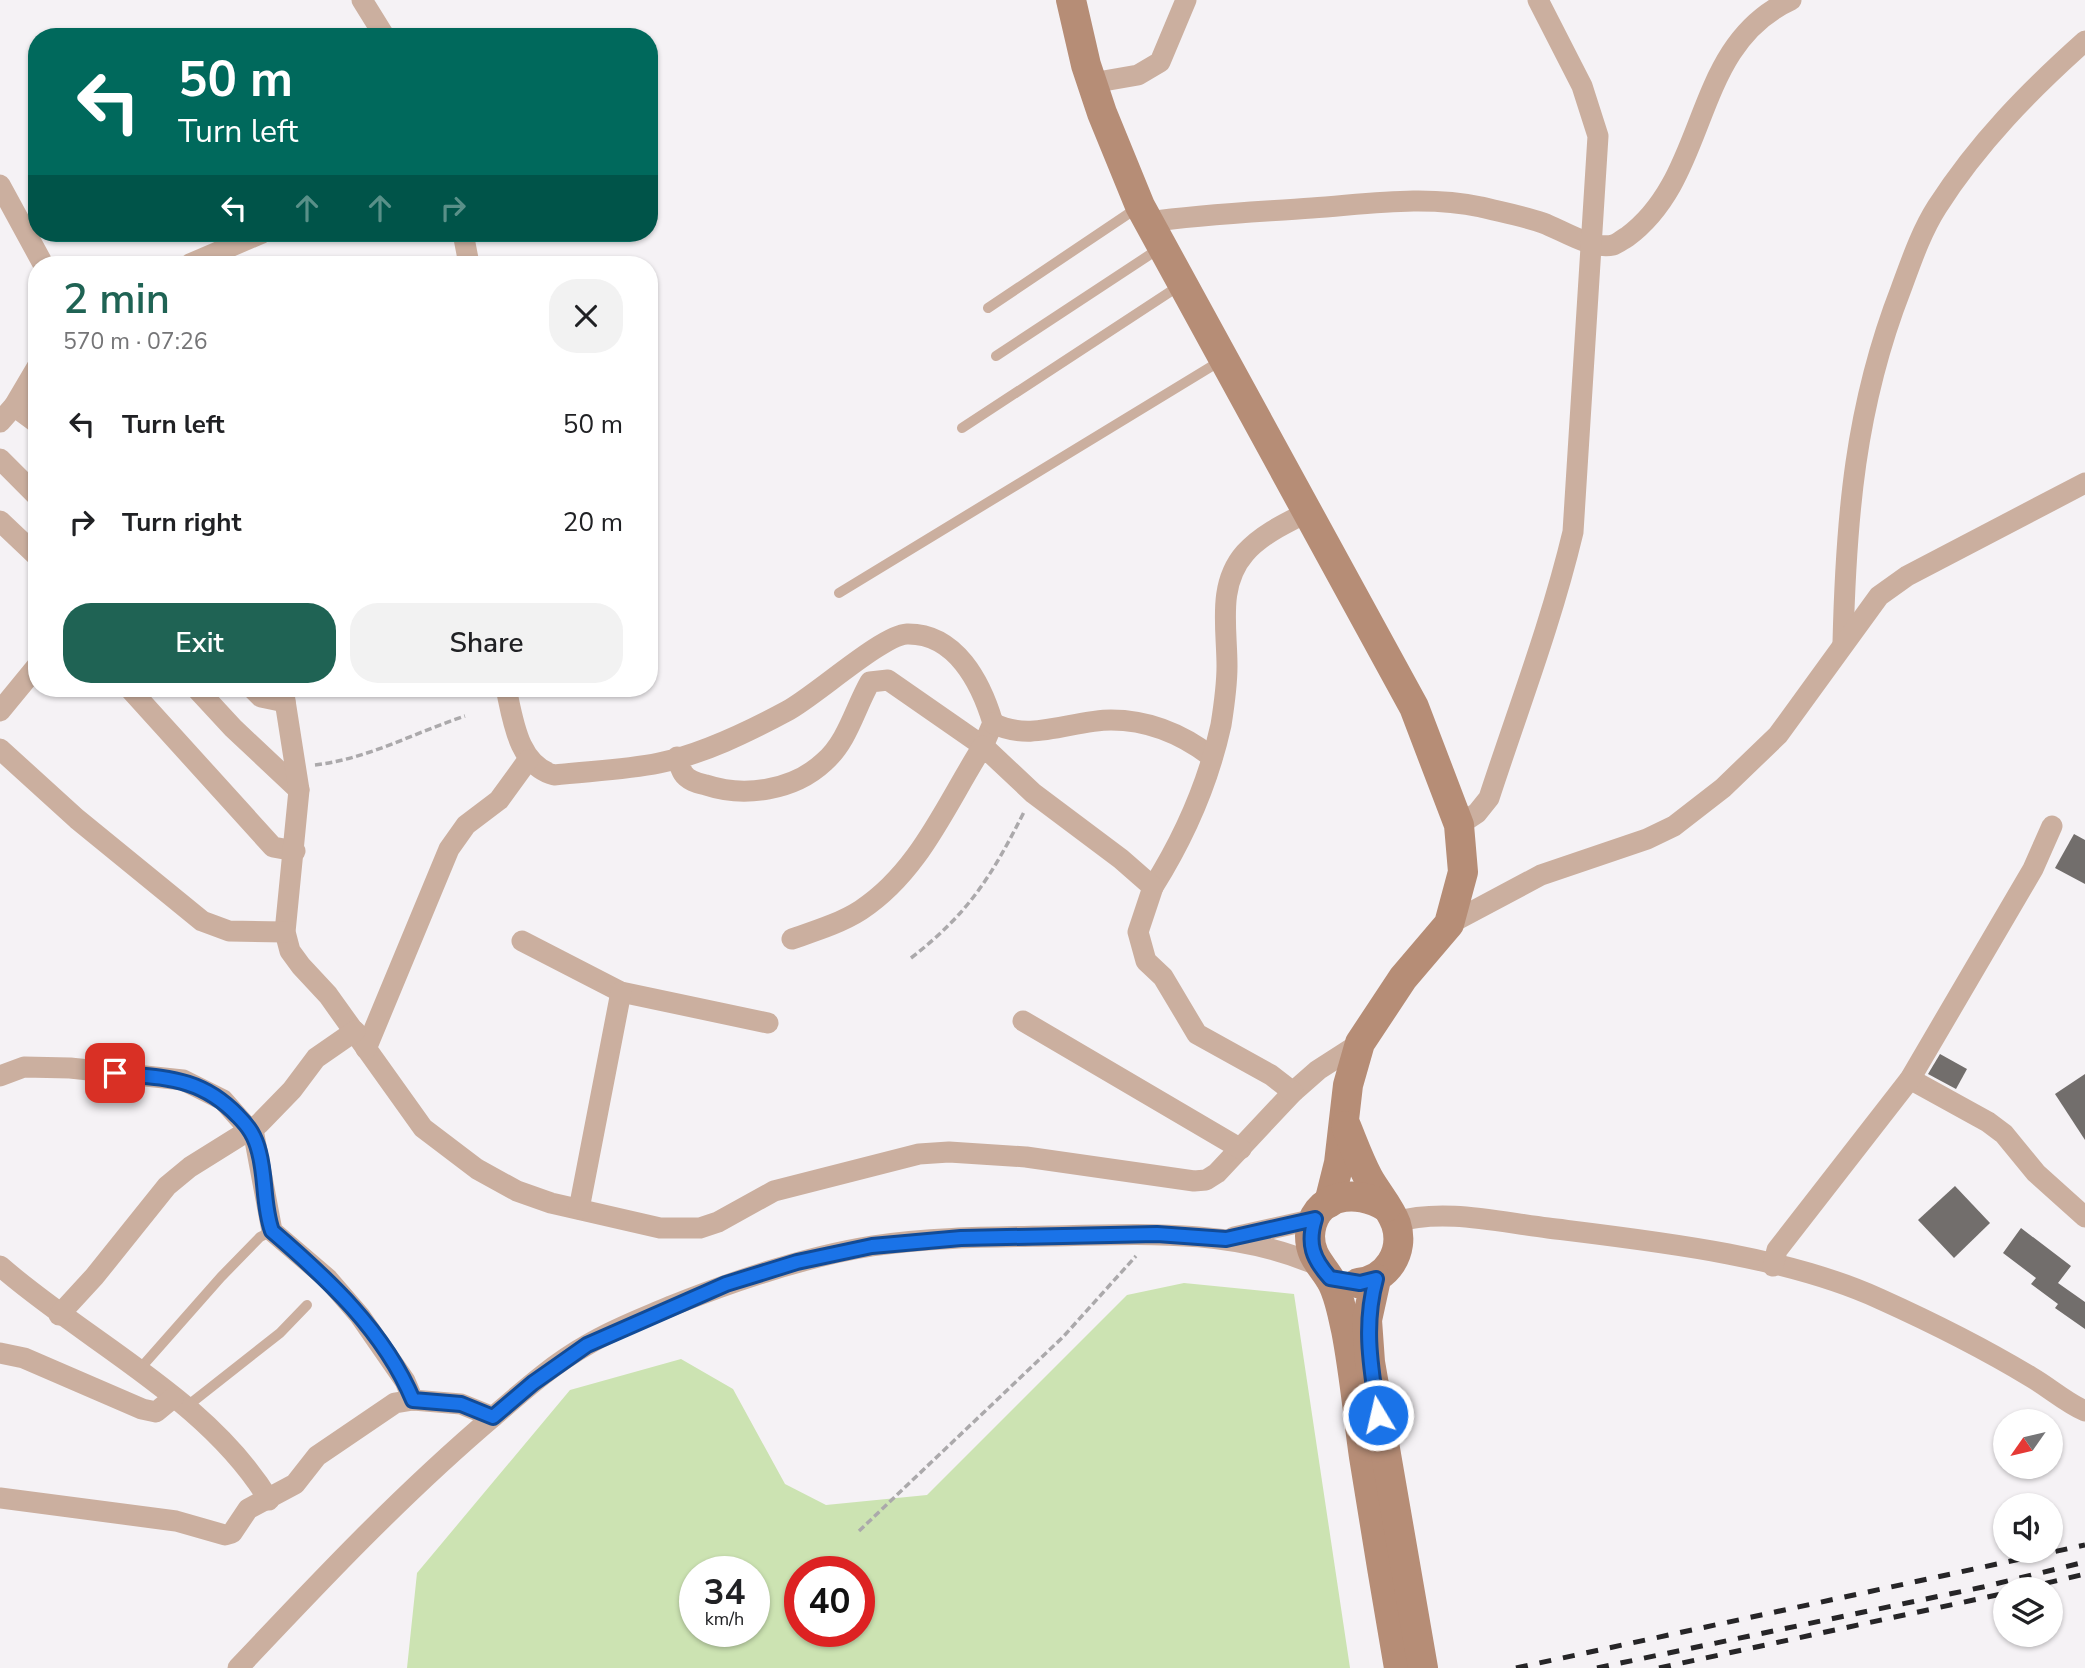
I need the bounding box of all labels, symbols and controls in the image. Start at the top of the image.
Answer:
text: 50 m [178,46,293,113]
icon: left [63,56,154,147]
text: Turn left [178,110,298,153]
icon: left [215,189,253,227]
icon: ahead [288,189,326,227]
icon: ahead [361,189,399,227]
icon: right [434,189,472,227]
text: 2 min [63,271,170,328]
button: close [549,279,623,353]
text: 570 m · 07:26 [63,326,208,357]
icon: left [63,405,101,443]
text: Turn left [122,407,225,442]
text: 50 m [563,407,623,442]
icon: right [63,503,101,541]
text: Turn right [122,505,241,540]
text: 20 m [563,505,623,540]
button: Exit [63,603,336,683]
button: Share [350,603,623,683]
pin [85,1043,145,1103]
icon: arrive [96,1054,134,1092]
position arrow [1341,1378,1415,1452]
north arrow [1993,1409,2063,1479]
map controls [1993,1409,2063,1647]
button: sound [1993,1493,2063,1563]
speed limit sign: 40 [784,1556,875,1647]
text: 34 [703,1569,746,1616]
button: layers [1993,1577,2063,1647]
text: km/h [705,1607,744,1631]

